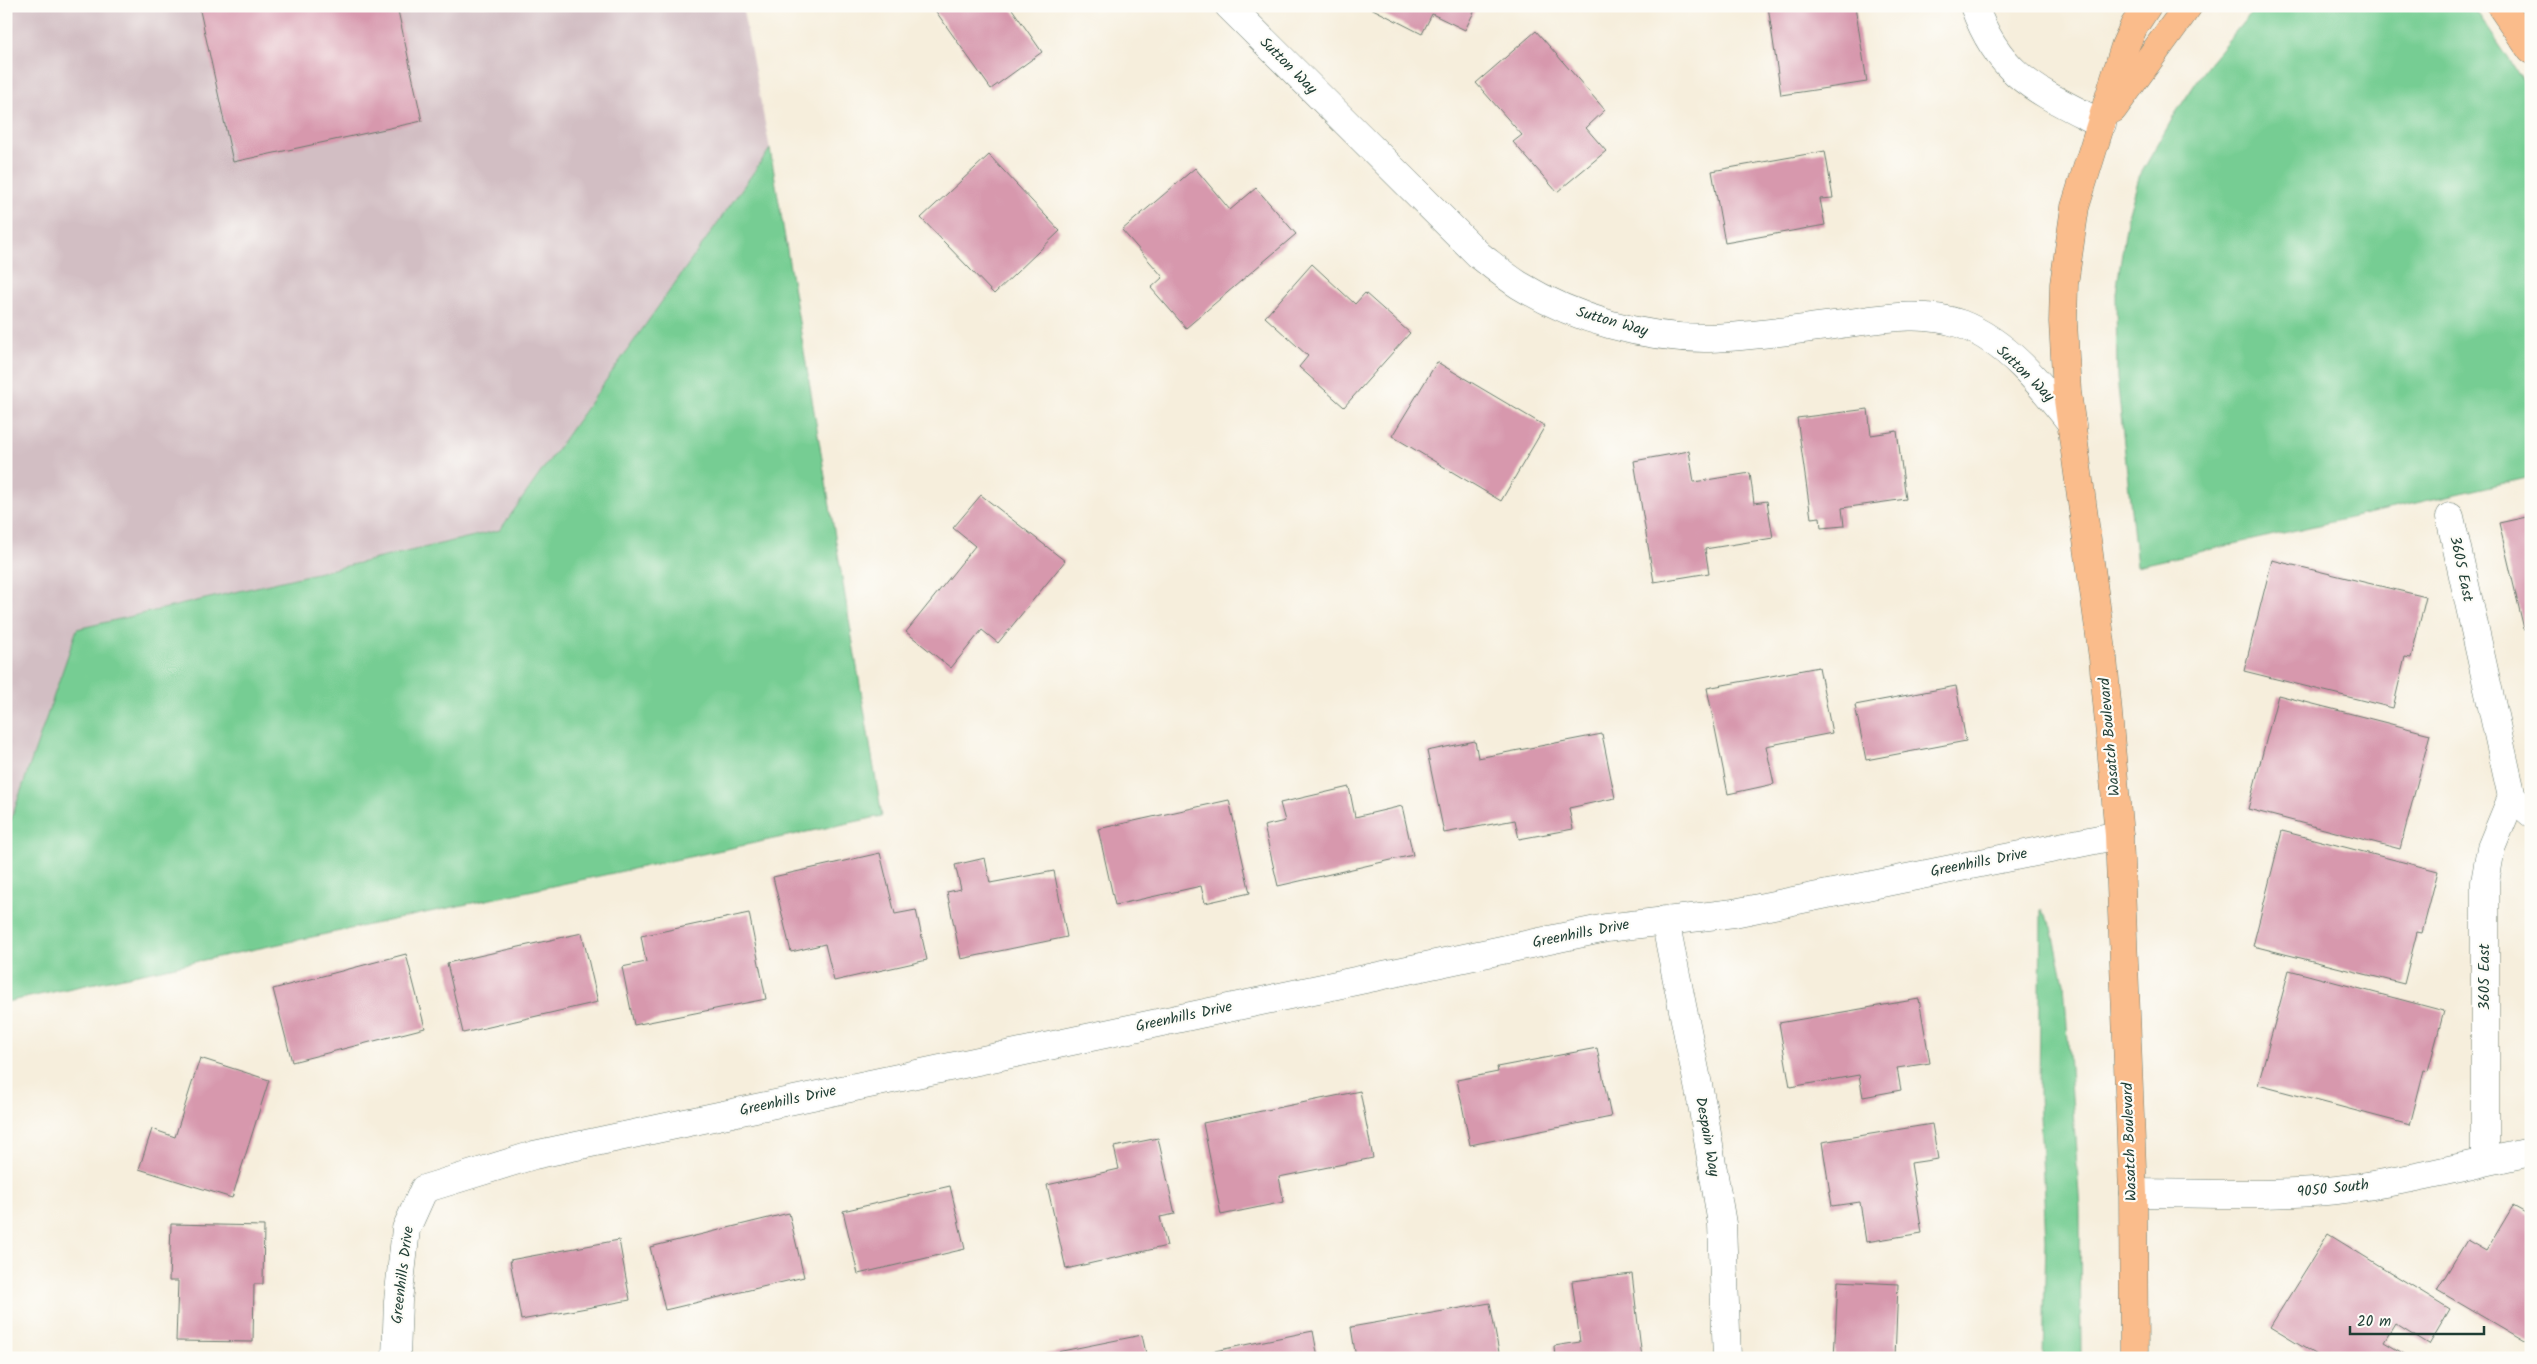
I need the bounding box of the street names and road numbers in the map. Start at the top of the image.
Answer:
street label: Sutton Way [1254,32,1323,101]
street label: Sutton Way [1573,300,1652,344]
street label: Sutton Way [1990,340,2060,409]
street label: 3605 East [2442,534,2480,604]
street label: Wasatch Boulevard [2093,676,2127,797]
street label: Greenhills Drive [1928,842,2030,884]
street label: Greenhills Drive [1530,913,1632,955]
street label: 3605 East [2473,944,2497,1010]
street label: Greenhills Drive [1133,995,1235,1039]
street label: Greenhills Drive [737,1079,839,1123]
street label: Wasatch Boulevard [2116,1082,2144,1202]
street label: Despain Way [1688,1095,1726,1180]
street label: 9050 South [2296,1173,2370,1205]
street label: Greenhills Drive [385,1225,421,1325]

